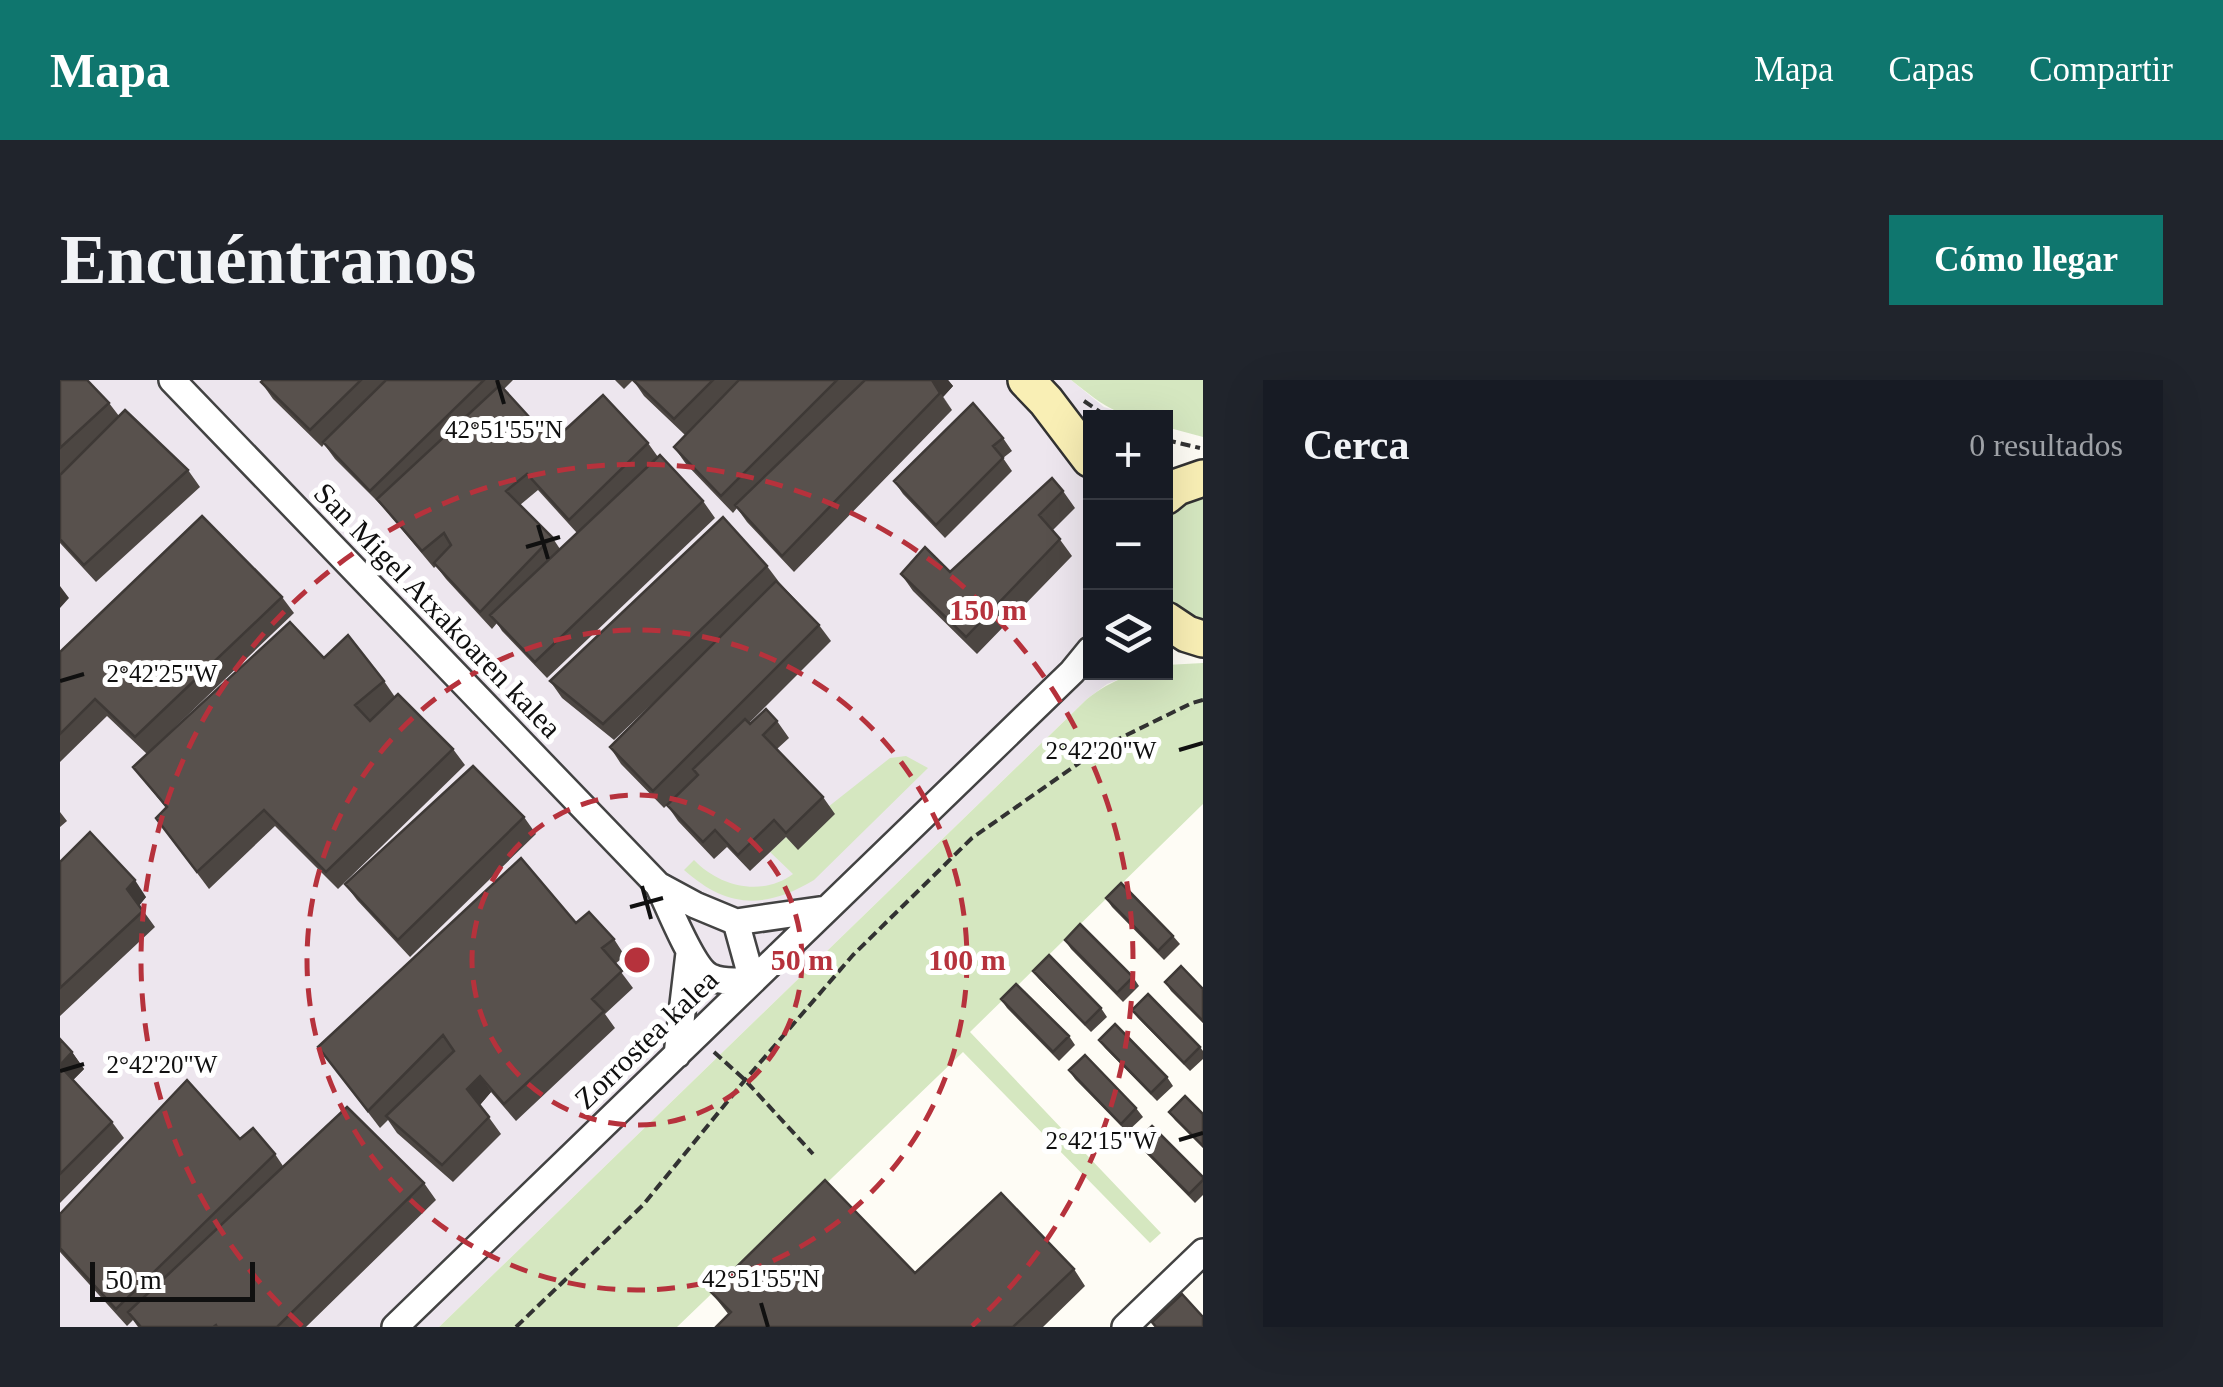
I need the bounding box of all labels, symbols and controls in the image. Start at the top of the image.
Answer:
text: Mapa [50,44,170,97]
text: Mapa [1754,50,1834,89]
text: Capas [1889,50,1974,89]
text: Compartir [2029,50,2173,89]
button: Cómo llegar [1889,215,2163,305]
text: Encuéntranos [60,221,476,298]
map controls [1083,410,1173,680]
button: + [1083,410,1173,500]
text: 42°51'55"N [445,416,563,443]
text: Cerca [1303,422,1410,468]
text: 0 resultados [1969,427,2123,463]
street label: San Migel Atxakoaren kalea [308,476,568,744]
button: − [1083,500,1173,590]
button: layers [1083,590,1173,680]
text: 150 m [949,593,1027,626]
text: 2°42'25"W [107,660,218,687]
text: 2°42'20"W [1046,737,1157,764]
centre of rings [619,942,655,978]
text: 50 m [771,943,833,976]
text: 100 m [928,943,1006,976]
street label: Zorrostea kalea [568,963,724,1115]
text: 2°42'20"W [107,1051,218,1078]
text: 2°42'15"W [1046,1127,1157,1154]
scale bar [90,1257,255,1301]
text: 50 m [105,1264,162,1295]
text: 42°51'55"N [702,1265,820,1292]

